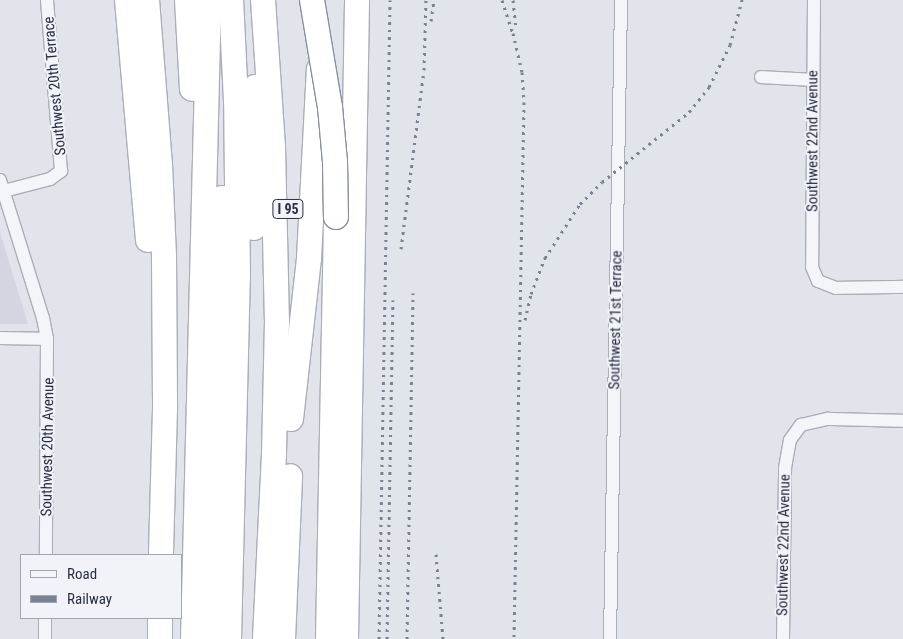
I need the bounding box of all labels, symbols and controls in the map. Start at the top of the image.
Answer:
street label: Southwest 20th Terrace [40,16,70,156]
street label: Southwest 22nd Avenue [804,70,822,212]
road number: I 95 [272,198,304,220]
street label: Southwest 21st Terrace [606,250,626,390]
street label: Southwest 20th Avenue [38,377,58,517]
street label: Southwest 22nd Avenue [774,474,794,616]
legend [20,554,182,619]
text: Road [67,565,97,583]
text: Railway [67,590,112,608]

